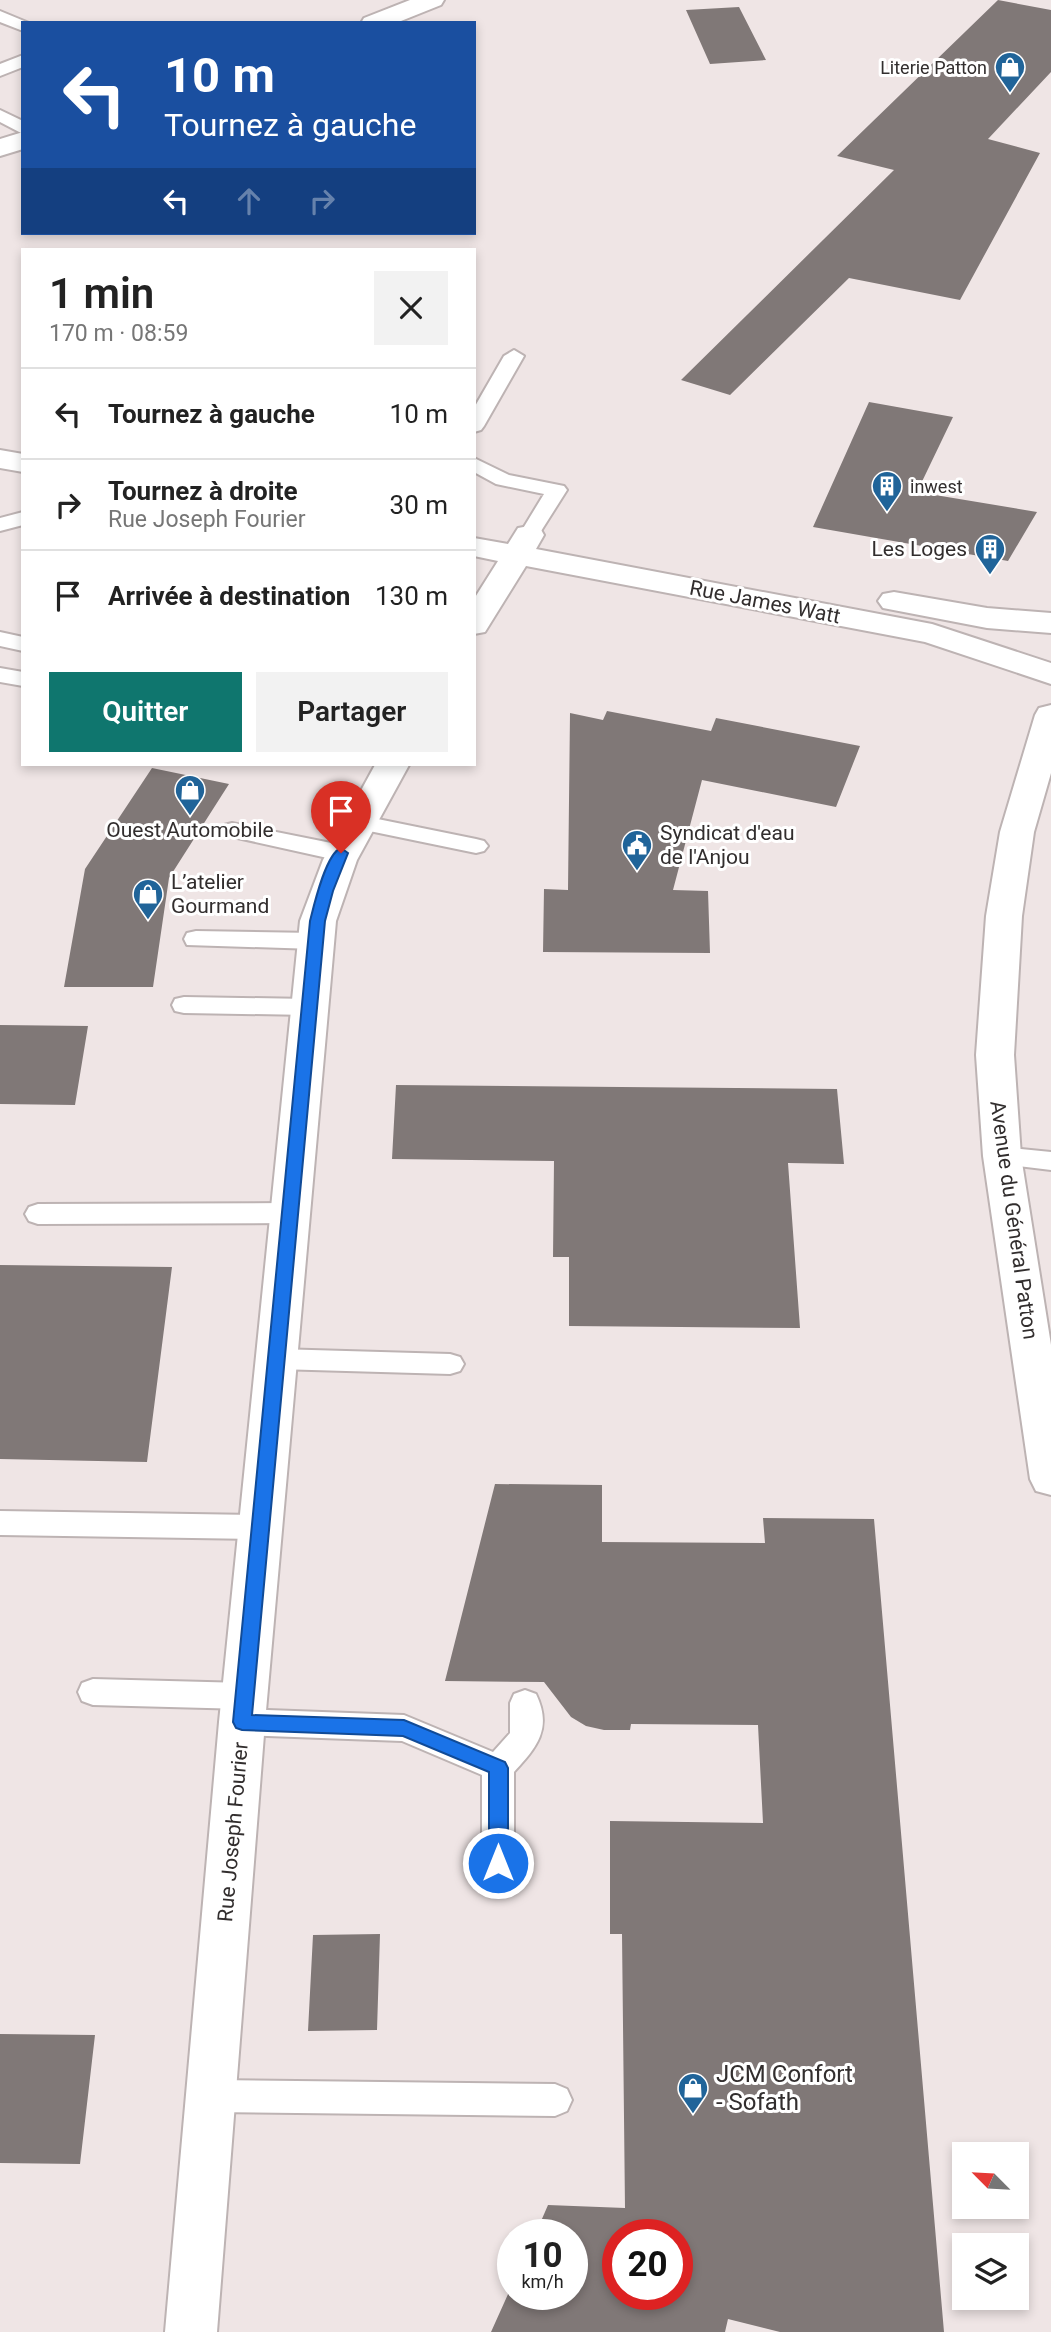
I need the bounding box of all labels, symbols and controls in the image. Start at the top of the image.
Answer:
text: 10 m [164,47,275,104]
icon: left [49,49,140,140]
shop icon: Literie Patton [993,50,1027,94]
place label: Literie Patton [880,57,987,78]
text: Tournez à gauche [164,106,416,144]
icon: left [157,182,195,220]
icon: ahead [230,182,268,220]
icon: right [303,182,341,220]
text: 1 min [49,269,154,318]
button: close [374,271,448,345]
text: 170 m · 08:59 [49,320,188,347]
icon: left [49,395,87,433]
text: Tournez à gauche [108,399,315,429]
text: 10 m [390,399,448,429]
building icon: inwest [870,469,904,513]
text: Tournez à droite [108,476,298,506]
place label: inwest [910,476,963,497]
icon: right [49,486,87,524]
text: 30 m [390,490,448,520]
text: Rue Joseph Fourier [108,506,306,533]
building icon: Les Loges [973,532,1007,576]
place label: Les Loges [871,537,967,561]
street label: Rue James Watt [688,576,842,628]
icon: arrive [49,577,87,615]
text: Arrivée à destination [108,581,350,611]
text: 130 m [375,581,448,611]
button: Quitter [49,672,242,752]
button: Partager [256,672,448,752]
shop icon: Ouest Automobile [173,773,207,817]
pin [311,781,371,853]
icon: arrive [322,792,360,830]
place label: Ouest Automobile [106,818,274,842]
place label: Syndicat d'eau de l'Anjou [660,821,795,869]
public building icon: Syndicat d'eau de l'Anjou [620,828,654,872]
place label: L’atelier Gourmand [171,870,269,918]
shop icon: L’atelier Gourmand [131,877,165,921]
street label: Avenue du Général Patton [985,1099,1043,1341]
street label: Rue Joseph Fourier [213,1741,253,1923]
position arrow [461,1826,535,1900]
place label: JCM Confort - Sofath [716,2060,853,2116]
shop icon: JCM Confort - Sofath [676,2071,710,2115]
north arrow [952,2142,1029,2219]
map controls [952,2142,1029,2310]
speed limit sign: 20 [602,2219,693,2310]
button: layers [952,2233,1029,2310]
text: 10 [522,2235,563,2276]
text: km/h [521,2271,564,2292]

